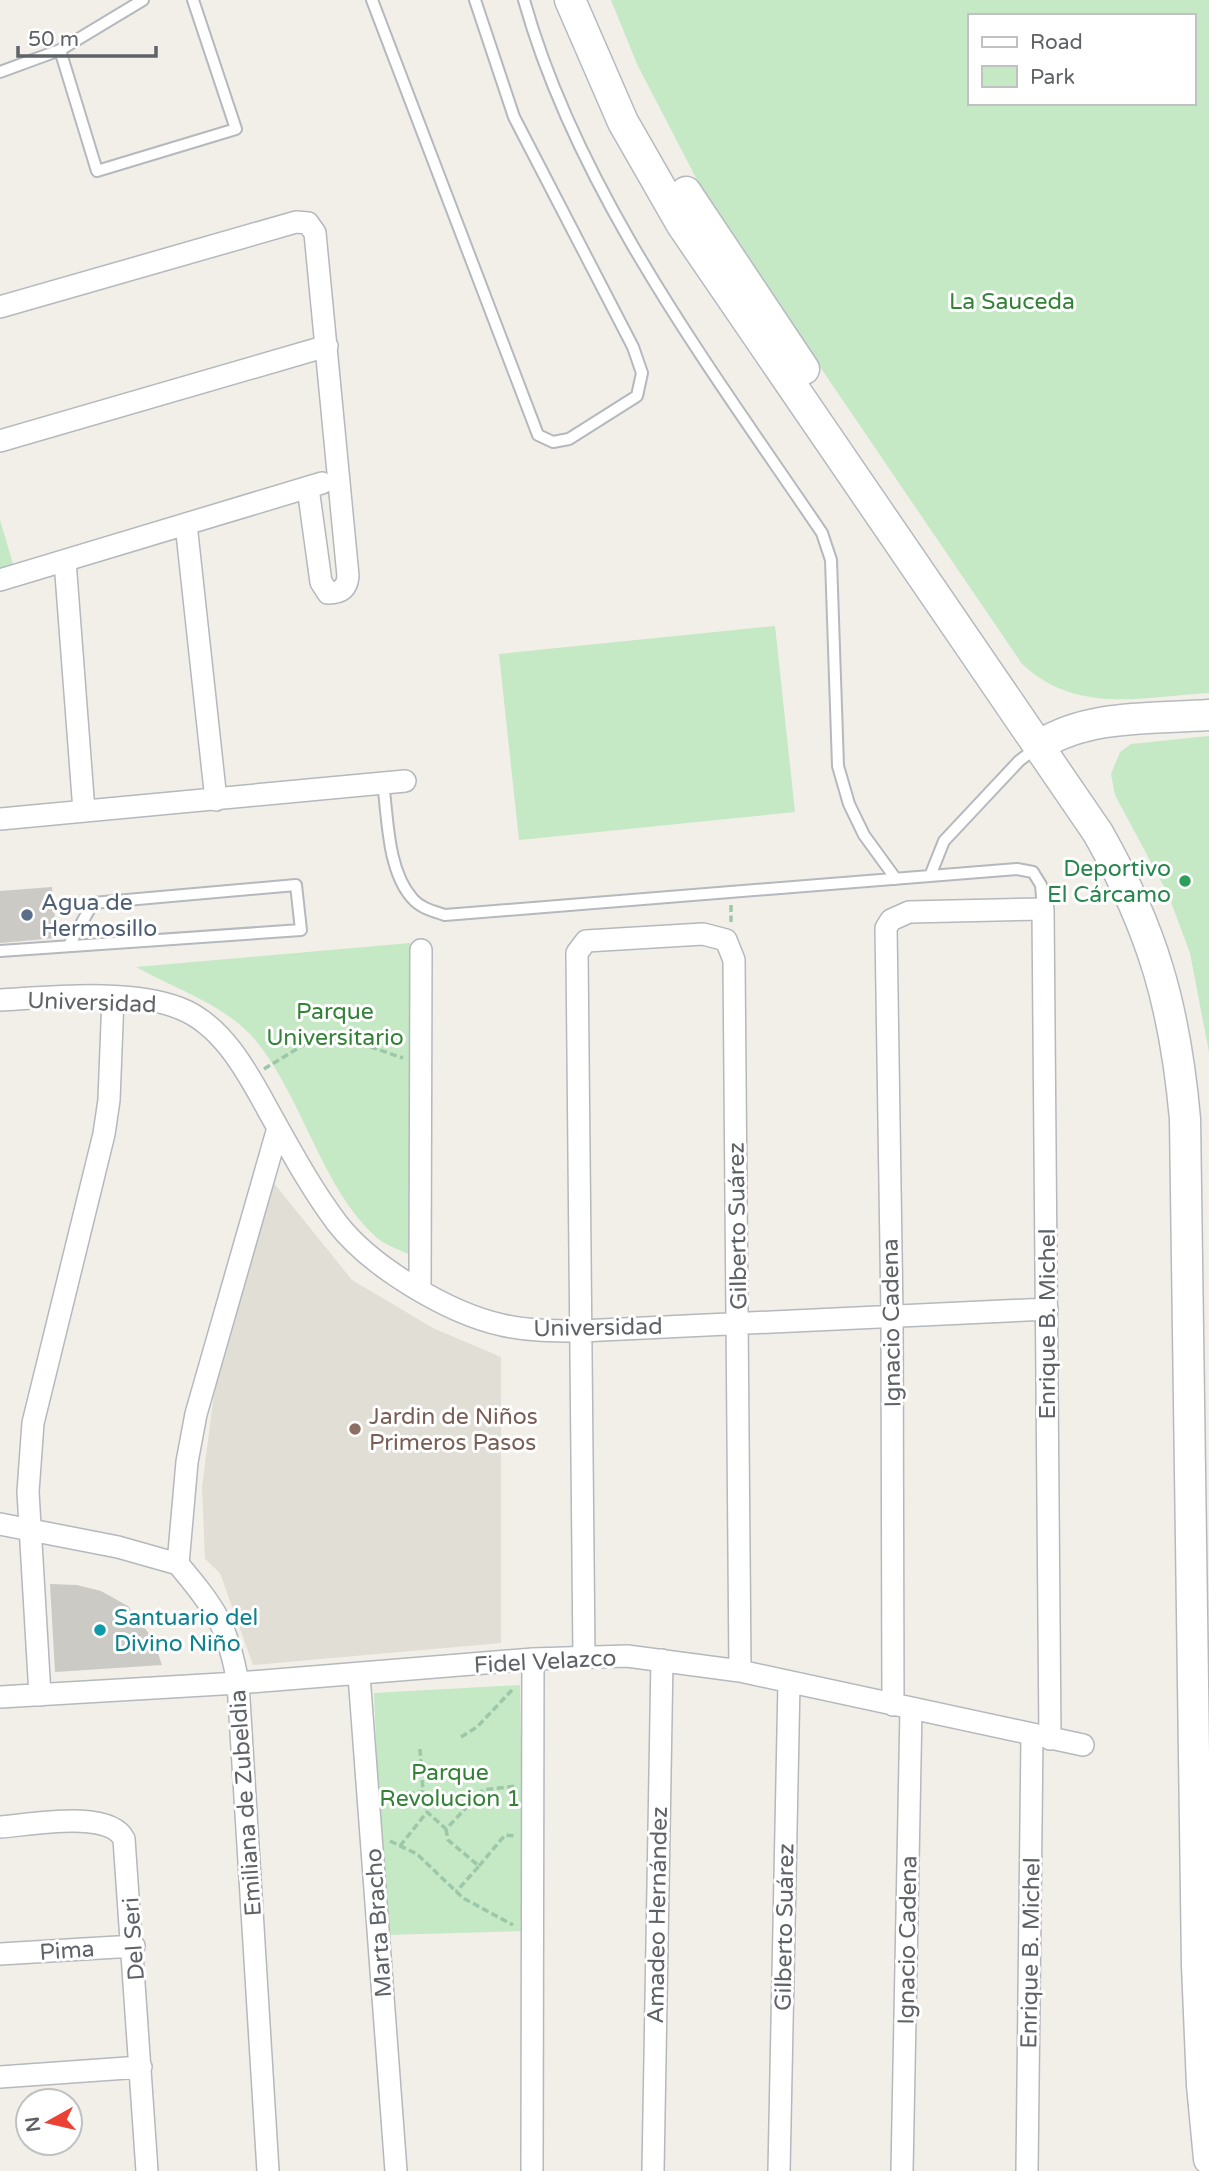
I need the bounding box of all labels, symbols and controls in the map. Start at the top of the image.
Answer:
scale bar [18,14,156,58]
legend [968,14,1195,105]
text: 50 m [28,27,79,52]
text: Road [1030,30,1083,55]
text: Park [1030,65,1075,90]
park label: La Sauceda [949,288,1075,316]
place label: Deportivo El Cárcamo [1047,855,1171,909]
marker: Deportivo El Cárcamo [1177,873,1193,889]
place label: Agua de Hermosillo [41,889,157,943]
marker: Agua de Hermosillo [19,907,35,923]
street label: Universidad [27,987,157,1019]
park label: Parque Universitario [266,998,404,1052]
street label: Gilberto Suárez [723,1142,753,1310]
street label: Enrique B. Michel [1034,1228,1062,1420]
street label: Ignacio Cadena [877,1238,907,1408]
street label: Universidad [533,1313,663,1343]
place label: Jardin de Niños Primeros Pasos [369,1403,538,1457]
marker: Jardin de Niños Primeros Pasos [347,1421,363,1437]
place label: Santuario del Divino Niño [114,1604,258,1658]
marker: Santuario del Divino Niño [92,1622,108,1638]
street label: Fidel Velazco [473,1644,617,1680]
street label: Emiliana de Zubeldia [224,1689,268,1917]
park label: Parque Revolucion 1 [379,1759,521,1813]
street label: Amadeo Hernández [642,1806,674,2024]
street label: Gilberto Suárez [770,1843,800,2011]
street label: Marta Bracho [360,1847,398,1998]
street label: Ignacio Cadena [893,1855,923,2025]
street label: Enrique B. Michel [1015,1857,1047,2049]
street label: Del Seri [117,1896,151,1981]
street label: Pima [39,1935,96,1967]
north arrow [14,2087,84,2157]
text: N [21,2115,45,2133]

